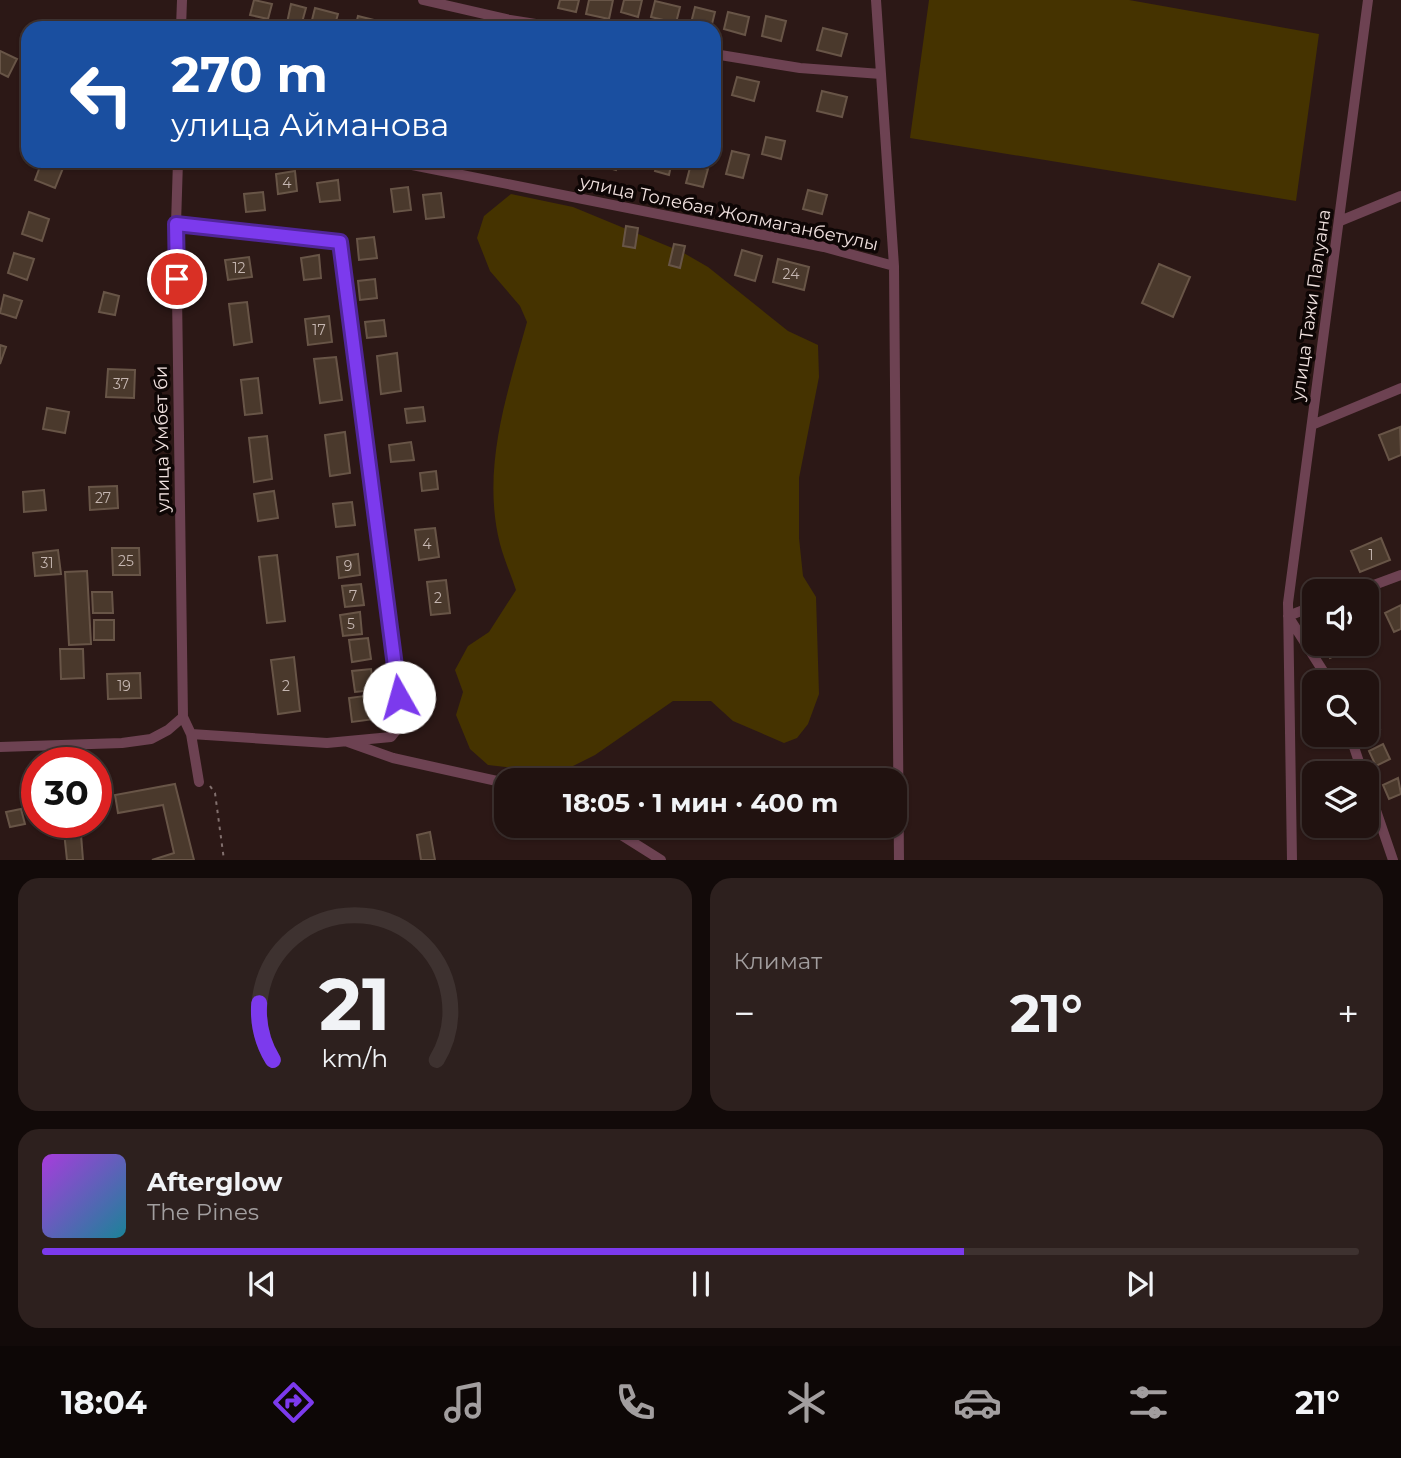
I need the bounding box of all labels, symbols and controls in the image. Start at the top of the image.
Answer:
text: 270 m [171,45,328,104]
icon: left [56,49,147,140]
text: улица Айманова [171,105,449,144]
street label: улица Толебая Жолмаганбетулы [577,170,880,255]
house number: 4 [282,174,292,192]
street label: улица Тажи Палуана [1287,208,1335,403]
pin [147,249,207,309]
house number: 12 [232,259,246,277]
icon: arrive [158,260,196,298]
house number: 24 [783,265,800,283]
house number: 17 [312,321,326,339]
street label: улица Умбет би [150,365,174,514]
house number: 37 [113,375,129,393]
house number: 27 [95,489,111,507]
house number: 4 [422,535,432,553]
house number: 1 [1368,546,1374,564]
house number: 25 [118,552,134,570]
house number: 31 [41,554,53,572]
house number: 9 [344,557,352,575]
map controls [1302,579,1379,838]
button: sound [1302,579,1379,656]
house number: 7 [349,587,357,605]
house number: 2 [434,589,442,607]
house number: 5 [347,615,355,633]
position arrow [362,660,436,734]
button: search [1302,670,1379,747]
house number: 19 [117,677,131,695]
house number: 2 [282,677,290,695]
speed limit sign: 30 [21,747,112,838]
button: layers [1302,761,1379,838]
text: 18:05 · 1 мин · 400 m [563,787,838,819]
text: Климат [734,947,822,975]
text: 21 [319,961,391,1049]
text: 21° [1010,982,1083,1045]
text: − [734,990,755,1037]
text: + [1337,990,1359,1037]
text: km/h [321,1043,388,1073]
text: Afterglow [147,1166,282,1198]
text: The Pines [147,1198,259,1226]
icon: previous [243,1265,281,1303]
icon: pause [682,1265,720,1303]
icon: next [1121,1265,1159,1303]
icon: directions [269,1378,318,1427]
icon: music [440,1378,489,1427]
icon: phone [611,1378,660,1427]
icon: climate [782,1378,831,1427]
icon: car [953,1378,1002,1427]
icon: filters [1124,1378,1173,1427]
text: 18:04 [61,1383,147,1422]
text: 21° [1295,1383,1340,1422]

